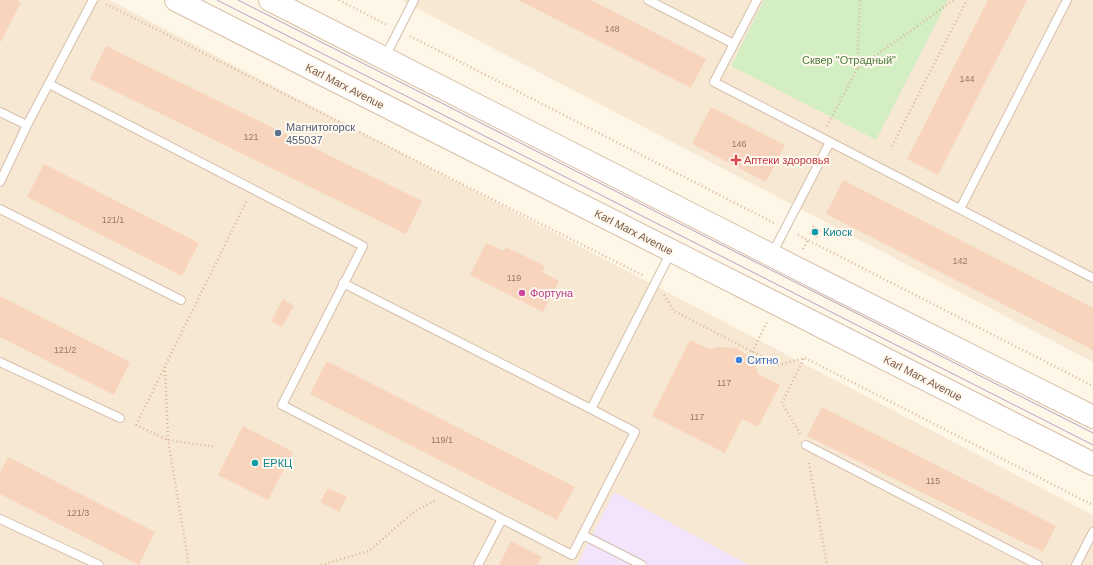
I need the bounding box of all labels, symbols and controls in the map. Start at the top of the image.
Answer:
house number: 148 [604,24,620,34]
park label: Сквер "Отрадный" [802,54,896,66]
street label: Karl Marx Avenue [304,61,386,111]
house number: 144 [959,74,975,84]
place label: Магнитогорск 455037 [286,121,355,146]
marker: Магнитогорск 455037 [273,128,283,138]
house number: 121 [243,132,259,142]
house number: 146 [731,139,747,149]
place label: Аптеки здоровья [744,154,829,166]
marker: Аптеки здоровья [731,155,741,165]
street label: Karl Marx Avenue [593,207,675,257]
house number: 121/1 [102,215,124,225]
place label: Киоск [823,226,852,238]
marker: Киоск [810,227,820,237]
house number: 142 [952,256,968,266]
house number: 119 [507,273,521,283]
place label: Фортуна [530,287,574,299]
marker: Фортуна [517,288,527,298]
house number: 121/2 [54,345,76,355]
street label: Karl Marx Avenue [882,353,964,403]
place label: Ситно [747,354,778,366]
marker: Ситно [734,355,744,365]
house number: 117 [717,378,731,388]
house number: 117 [690,412,704,422]
house number: 119/1 [431,435,453,445]
place label: ЕРКЦ [263,457,292,469]
marker: ЕРКЦ [250,458,260,468]
house number: 115 [926,476,940,486]
house number: 121/3 [67,508,89,518]

